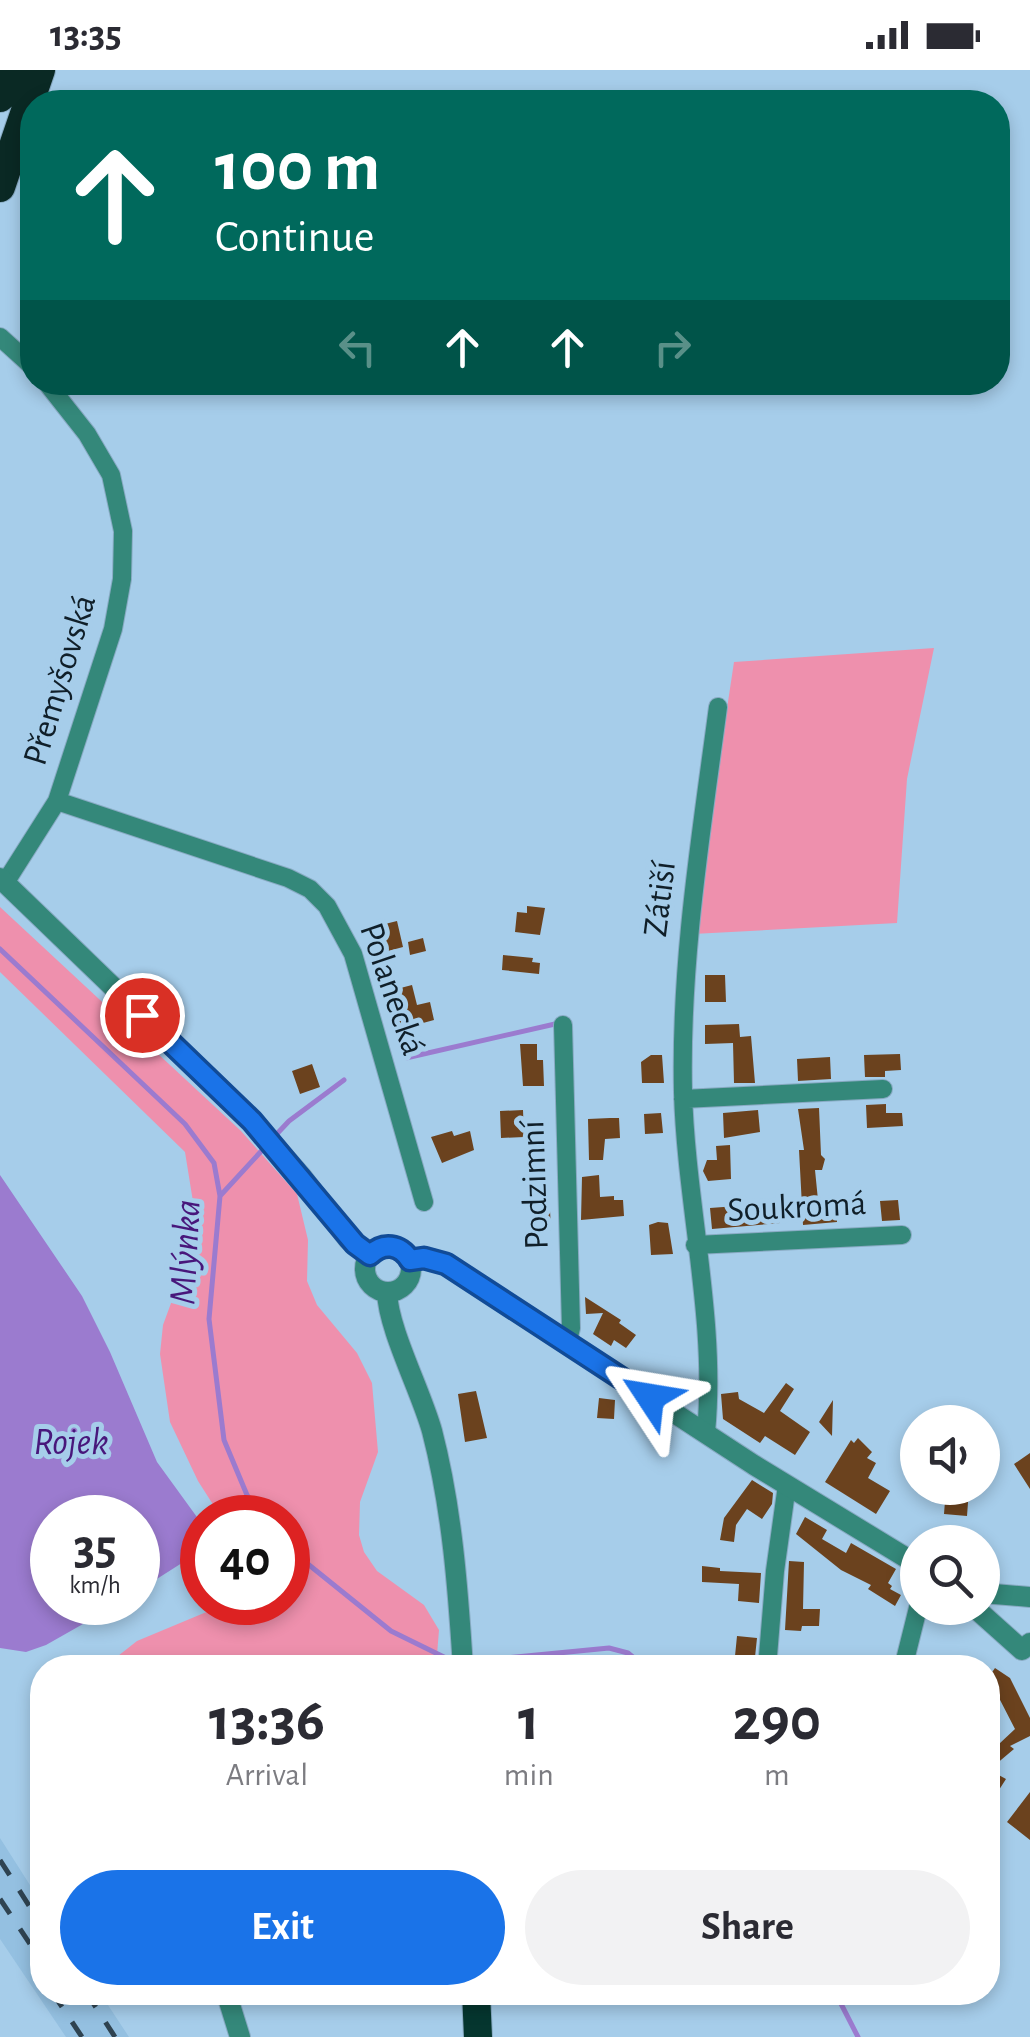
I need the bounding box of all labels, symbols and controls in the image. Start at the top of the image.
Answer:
text: 13:35 [50,16,122,54]
icon: ahead [50,130,180,260]
text: 100 m [215,133,380,203]
text: Continue [215,215,374,260]
icon: left [330,320,385,375]
icon: ahead [435,320,490,375]
icon: ahead [540,320,595,375]
icon: right [645,320,700,375]
street label: Přemyšovská [18,591,102,769]
street label: Zátiší [638,859,682,939]
street label: Polanecká [353,918,431,1060]
pin [100,973,185,1058]
icon: arrive [115,988,170,1043]
street label: Podzimní [515,1119,555,1250]
street label: Soukromá [727,1186,867,1228]
water label: Mlýnka [164,1198,208,1306]
position arrow [598,1345,702,1449]
map controls [900,1405,1000,1625]
button: sound [900,1405,1000,1505]
water label: Rojek [33,1424,109,1462]
speed limit sign: 40 [180,1495,310,1625]
text: 35 [73,1523,117,1573]
button: search [900,1525,1000,1625]
text: km/h [69,1573,121,1598]
text: 13:36 [209,1691,325,1751]
text: 1 [518,1691,540,1751]
text: 290 [733,1691,821,1751]
text: Arrival [226,1759,308,1791]
text: min [504,1759,554,1791]
text: m [764,1759,790,1791]
button: Exit [60,1870,505,1985]
button: Share [525,1870,970,1985]

